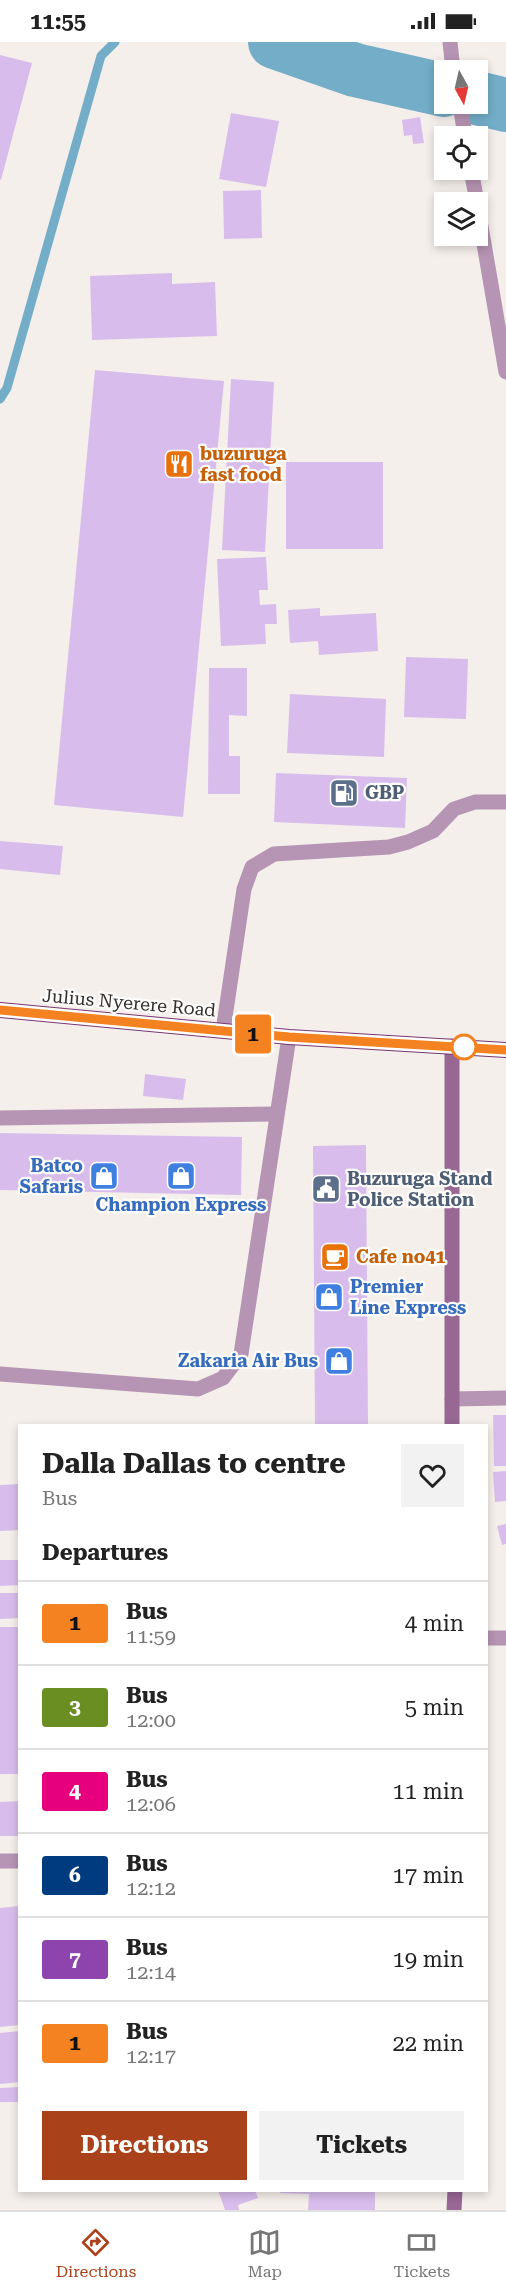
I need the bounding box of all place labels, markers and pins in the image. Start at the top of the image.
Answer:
place label: buzuruga fast food [200,443,287,485]
restaurant icon: buzuruga fast food [163,448,195,480]
fuel station icon: GBP [328,777,360,809]
place label: GBP [365,782,405,803]
unlabelled marker [451,1034,477,1060]
place label: Batco Safaris [20,1155,83,1197]
shop icon: Batco Safaris [88,1160,120,1192]
shop icon: Champion Express [165,1160,197,1192]
place label: Buzuruga Stand Police Station [347,1168,492,1210]
public building icon: Buzuruga Stand Police Station [310,1173,342,1205]
place label: Champion Express [96,1194,266,1215]
cafe icon: Cafe no41 [319,1241,351,1273]
place label: Cafe no41 [356,1246,446,1267]
place label: Premier Line Express [350,1276,466,1318]
shop icon: Premier Line Express [313,1281,345,1313]
shop icon: Zakaria Air Bus [323,1345,355,1377]
place label: Zakaria Air Bus [178,1350,318,1371]

